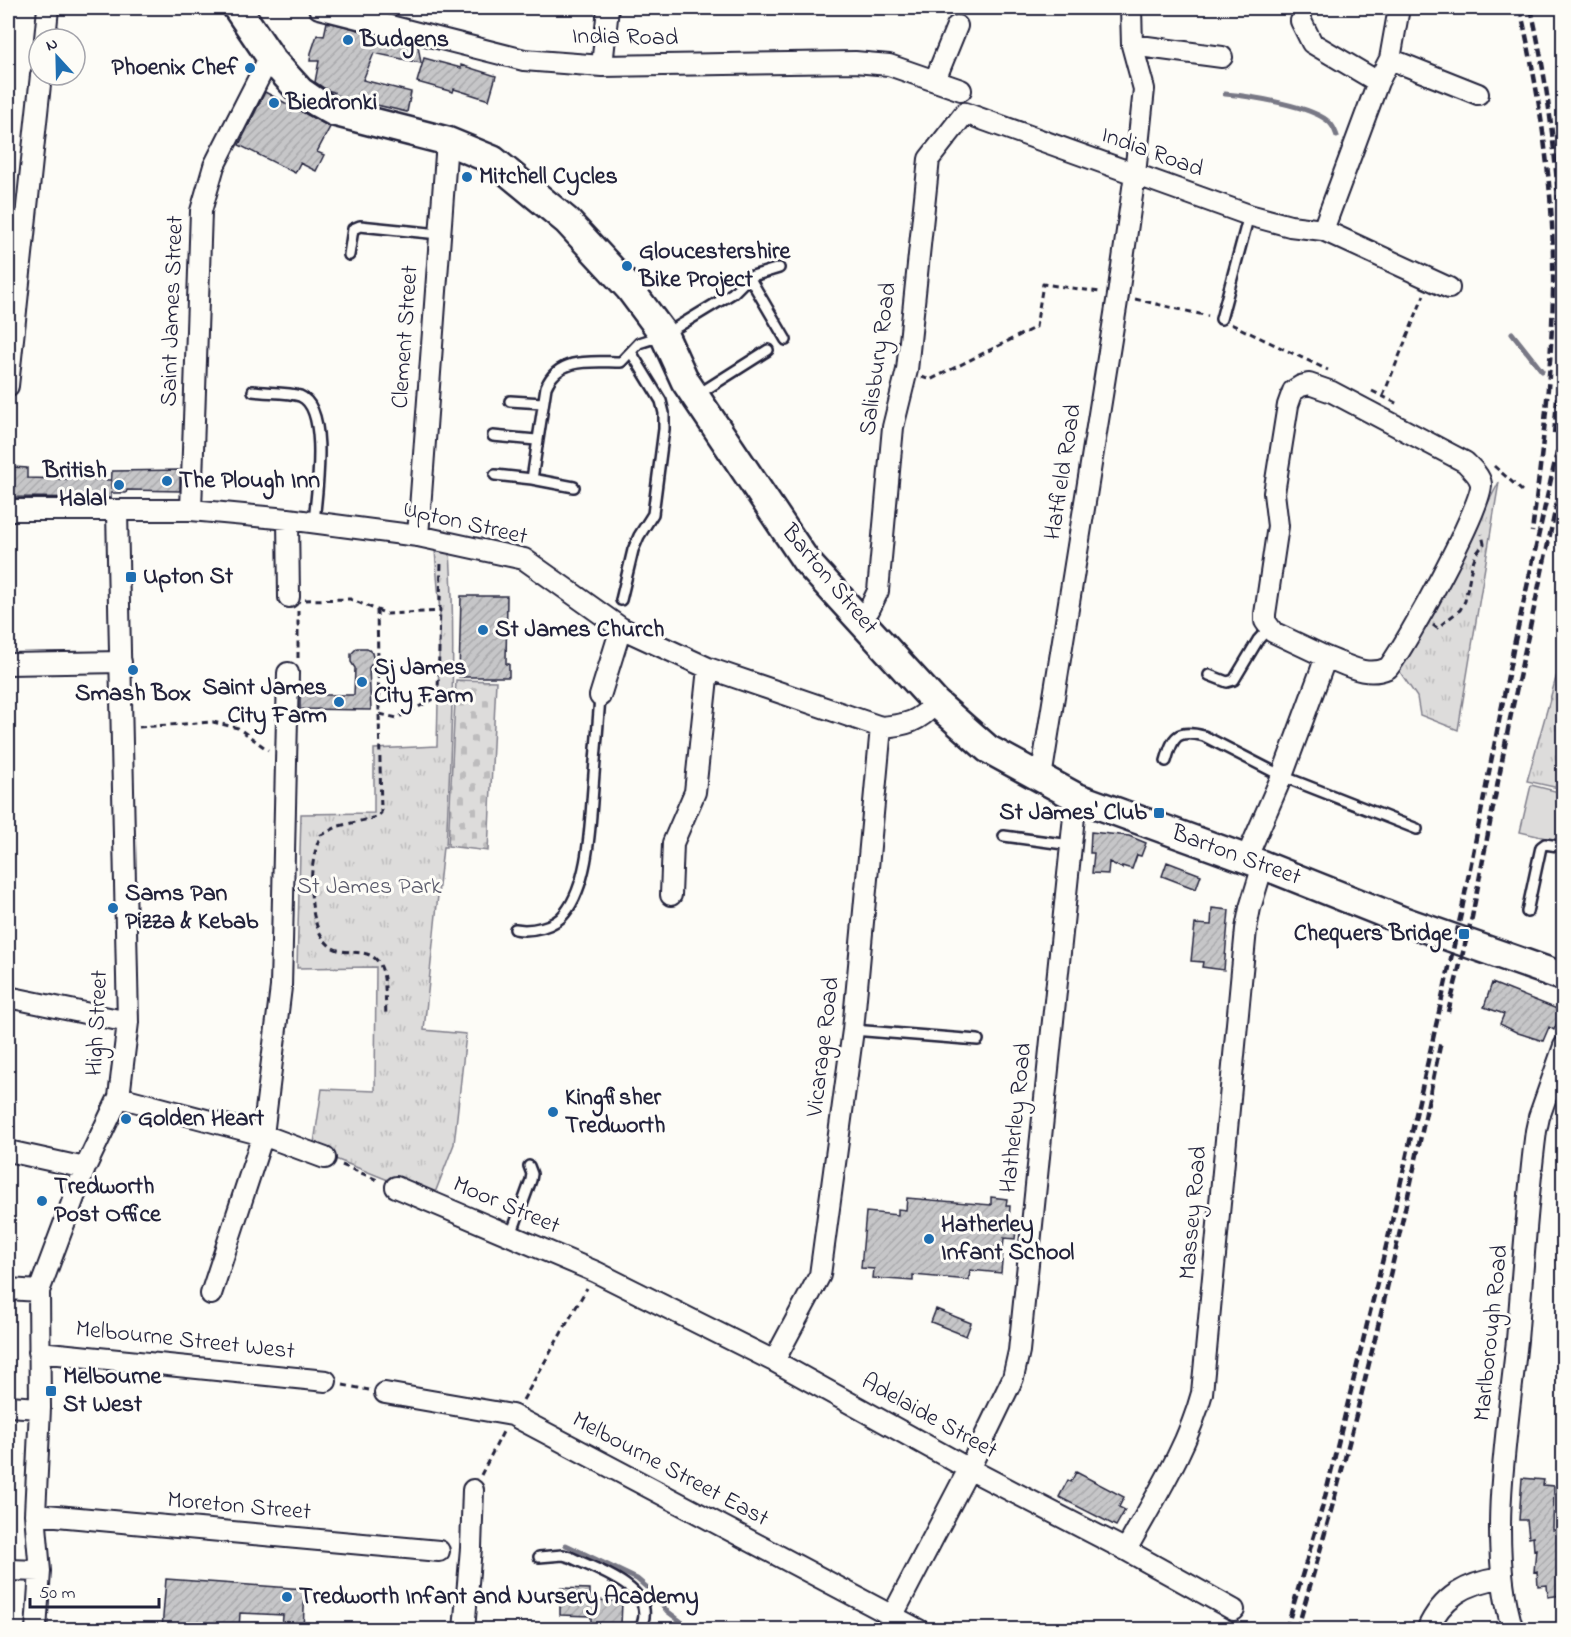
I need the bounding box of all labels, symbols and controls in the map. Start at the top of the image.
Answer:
street label: India Road [571,20,679,56]
place label: Budgens [359,23,449,59]
north arrow [27,27,87,87]
text: N [43,32,62,58]
marker: Budgens [341,33,355,47]
place label: Phoenix Chef [112,51,239,86]
marker: Phoenix Chef [243,61,257,75]
place label: Biedronki [285,86,377,121]
marker: Biedronki [267,96,281,110]
street label: India Road [1096,118,1208,188]
place label: Mitchell Cycles [479,160,618,196]
marker: Mitchell Cycles [460,170,474,184]
street label: Saint James Street [152,215,194,407]
place label: Gloucestershire Bike Project [638,235,791,298]
marker: Gloucestershire Bike Project [620,259,634,273]
street label: Clement Street [384,264,428,410]
street label: Salisbury Road [851,280,908,438]
street label: Hatfield Road [1036,401,1092,542]
place label: British Halal [42,454,107,517]
place label: The Plough Inn [179,464,320,500]
marker: The Plough Inn [160,474,174,488]
marker: British Halal [112,478,126,492]
street label: Upton Street [399,493,531,555]
street label: Barton Street [771,516,886,643]
place label: Upton St [143,560,234,595]
marker: Upton St [124,570,138,584]
place label: St James Church [495,613,664,648]
marker: St James Church [476,623,490,637]
place label: Sj James City Farm [374,651,474,715]
marker: Smash Box [126,663,140,677]
place label: Saint James City Farm [202,671,327,735]
marker: Sj James City Farm [355,675,369,689]
place label: Smash Box [75,677,191,712]
marker: Saint James City Farm [332,695,346,709]
place label: St James' Club [999,796,1147,831]
marker: St James' Club [1152,806,1166,820]
street label: Barton Street [1165,816,1306,896]
park label: St James Park [296,870,442,905]
place label: Sams Pan Pizza & Kebab [125,877,259,940]
marker: Sams Pan Pizza & Kebab [106,901,120,915]
place label: Chequers Bridge [1294,917,1453,953]
marker: Chequers Bridge [1457,927,1471,941]
street label: High Street [78,969,118,1077]
street label: Vicarage Road [798,975,850,1120]
street label: Hatherley Road [992,1041,1043,1195]
place label: Kingfisher Tredworth [565,1081,665,1144]
place label: Golden Heart [138,1102,265,1137]
marker: Kingfisher Tredworth [546,1105,560,1119]
marker: Golden Heart [119,1112,133,1126]
street label: Massey Road [1171,1144,1218,1281]
street label: Moor Street [447,1168,565,1244]
place label: Tredworth Post Office [54,1170,162,1233]
marker: Tredworth Post Office [35,1194,49,1208]
place label: Hatherley Infant School [941,1208,1074,1271]
marker: Hatherley Infant School [922,1232,936,1246]
street label: Marlborough Road [1465,1243,1519,1423]
street label: Melbourne Street West [74,1312,296,1370]
place label: Melbourne St West [63,1360,162,1423]
street label: Adelaide Street [854,1365,1004,1469]
marker: Melbourne St West [44,1384,58,1398]
street label: Melbourne Street East [565,1403,775,1537]
street label: Moreton Street [166,1483,312,1531]
scale bar [30,1571,159,1609]
place label: Tredworth Infant and Nursery Academy [299,1580,699,1616]
text: 50 m [39,1581,76,1607]
marker: Tredworth Infant and Nursery Academy [280,1590,294,1604]

